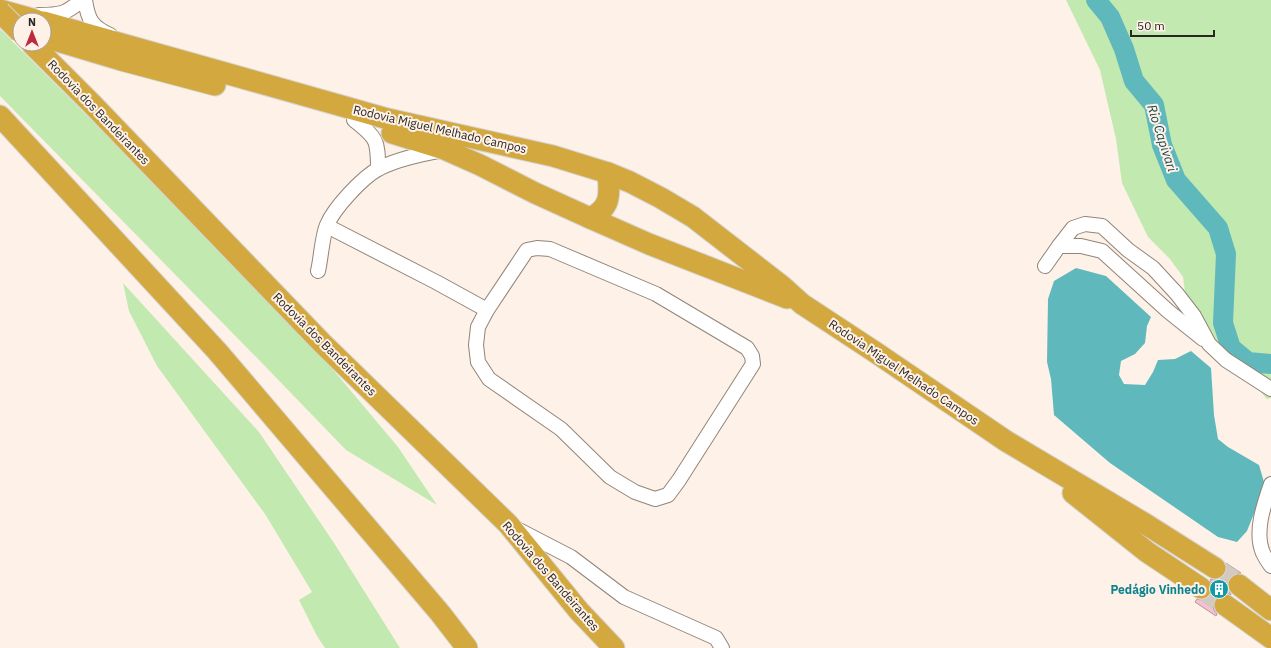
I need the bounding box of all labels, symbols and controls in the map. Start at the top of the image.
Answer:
north arrow [12,12,52,52]
scale bar [1131,12,1214,38]
text: N [28,15,36,29]
text: 50 m [1137,18,1165,33]
street label: Rodovia dos Bandeirantes [45,56,153,168]
street label: Rodovia Miguel Melhado Campos [352,102,528,156]
water label: Rio Capivari [1143,102,1181,174]
street label: Rodovia dos Bandeirantes [270,289,380,399]
street label: Rodovia Miguel Melhado Campos [826,316,982,428]
street label: Rodovia dos Bandeirantes [499,518,603,634]
building icon: Pedágio Vinhedo [1208,578,1230,600]
place label: Pedágio Vinhedo [1110,582,1205,597]

